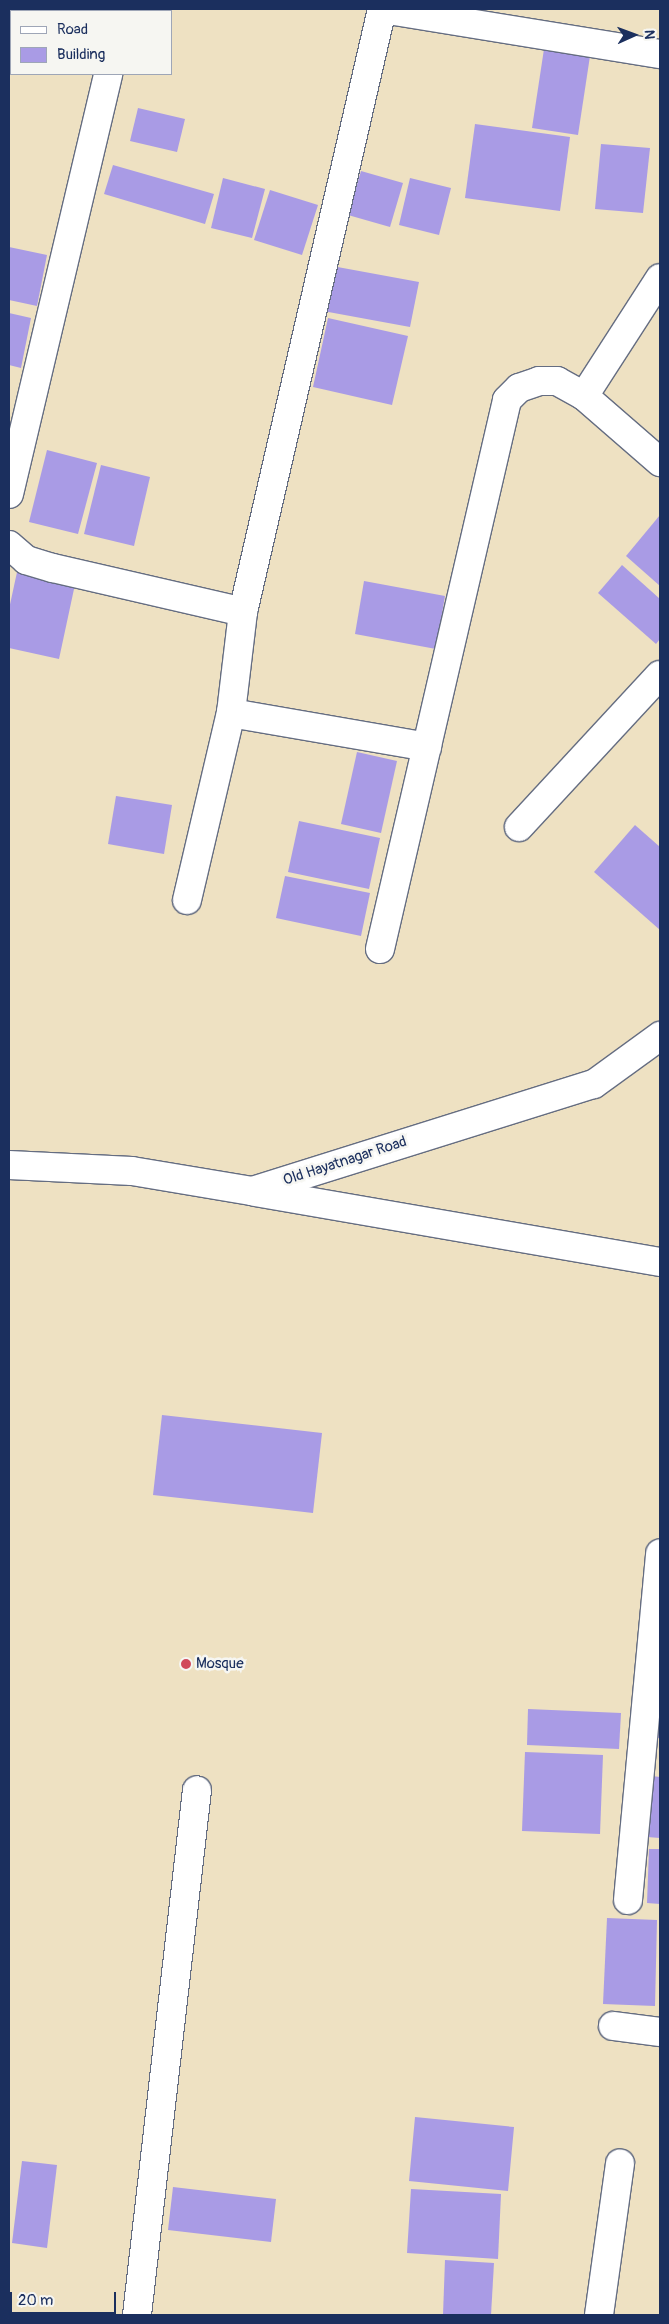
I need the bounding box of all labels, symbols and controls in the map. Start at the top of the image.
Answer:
legend [10,10,172,75]
north arrow [609,10,659,60]
text: Road [57,20,88,39]
text: N [641,29,658,39]
text: Building [57,45,105,64]
street label: Old Hayatnagar Road [281,1133,409,1189]
place label: Mosque [196,1655,244,1673]
marker: Mosque [180,1658,192,1670]
scale bar [12,2282,119,2314]
text: 20 m [18,2291,53,2310]

